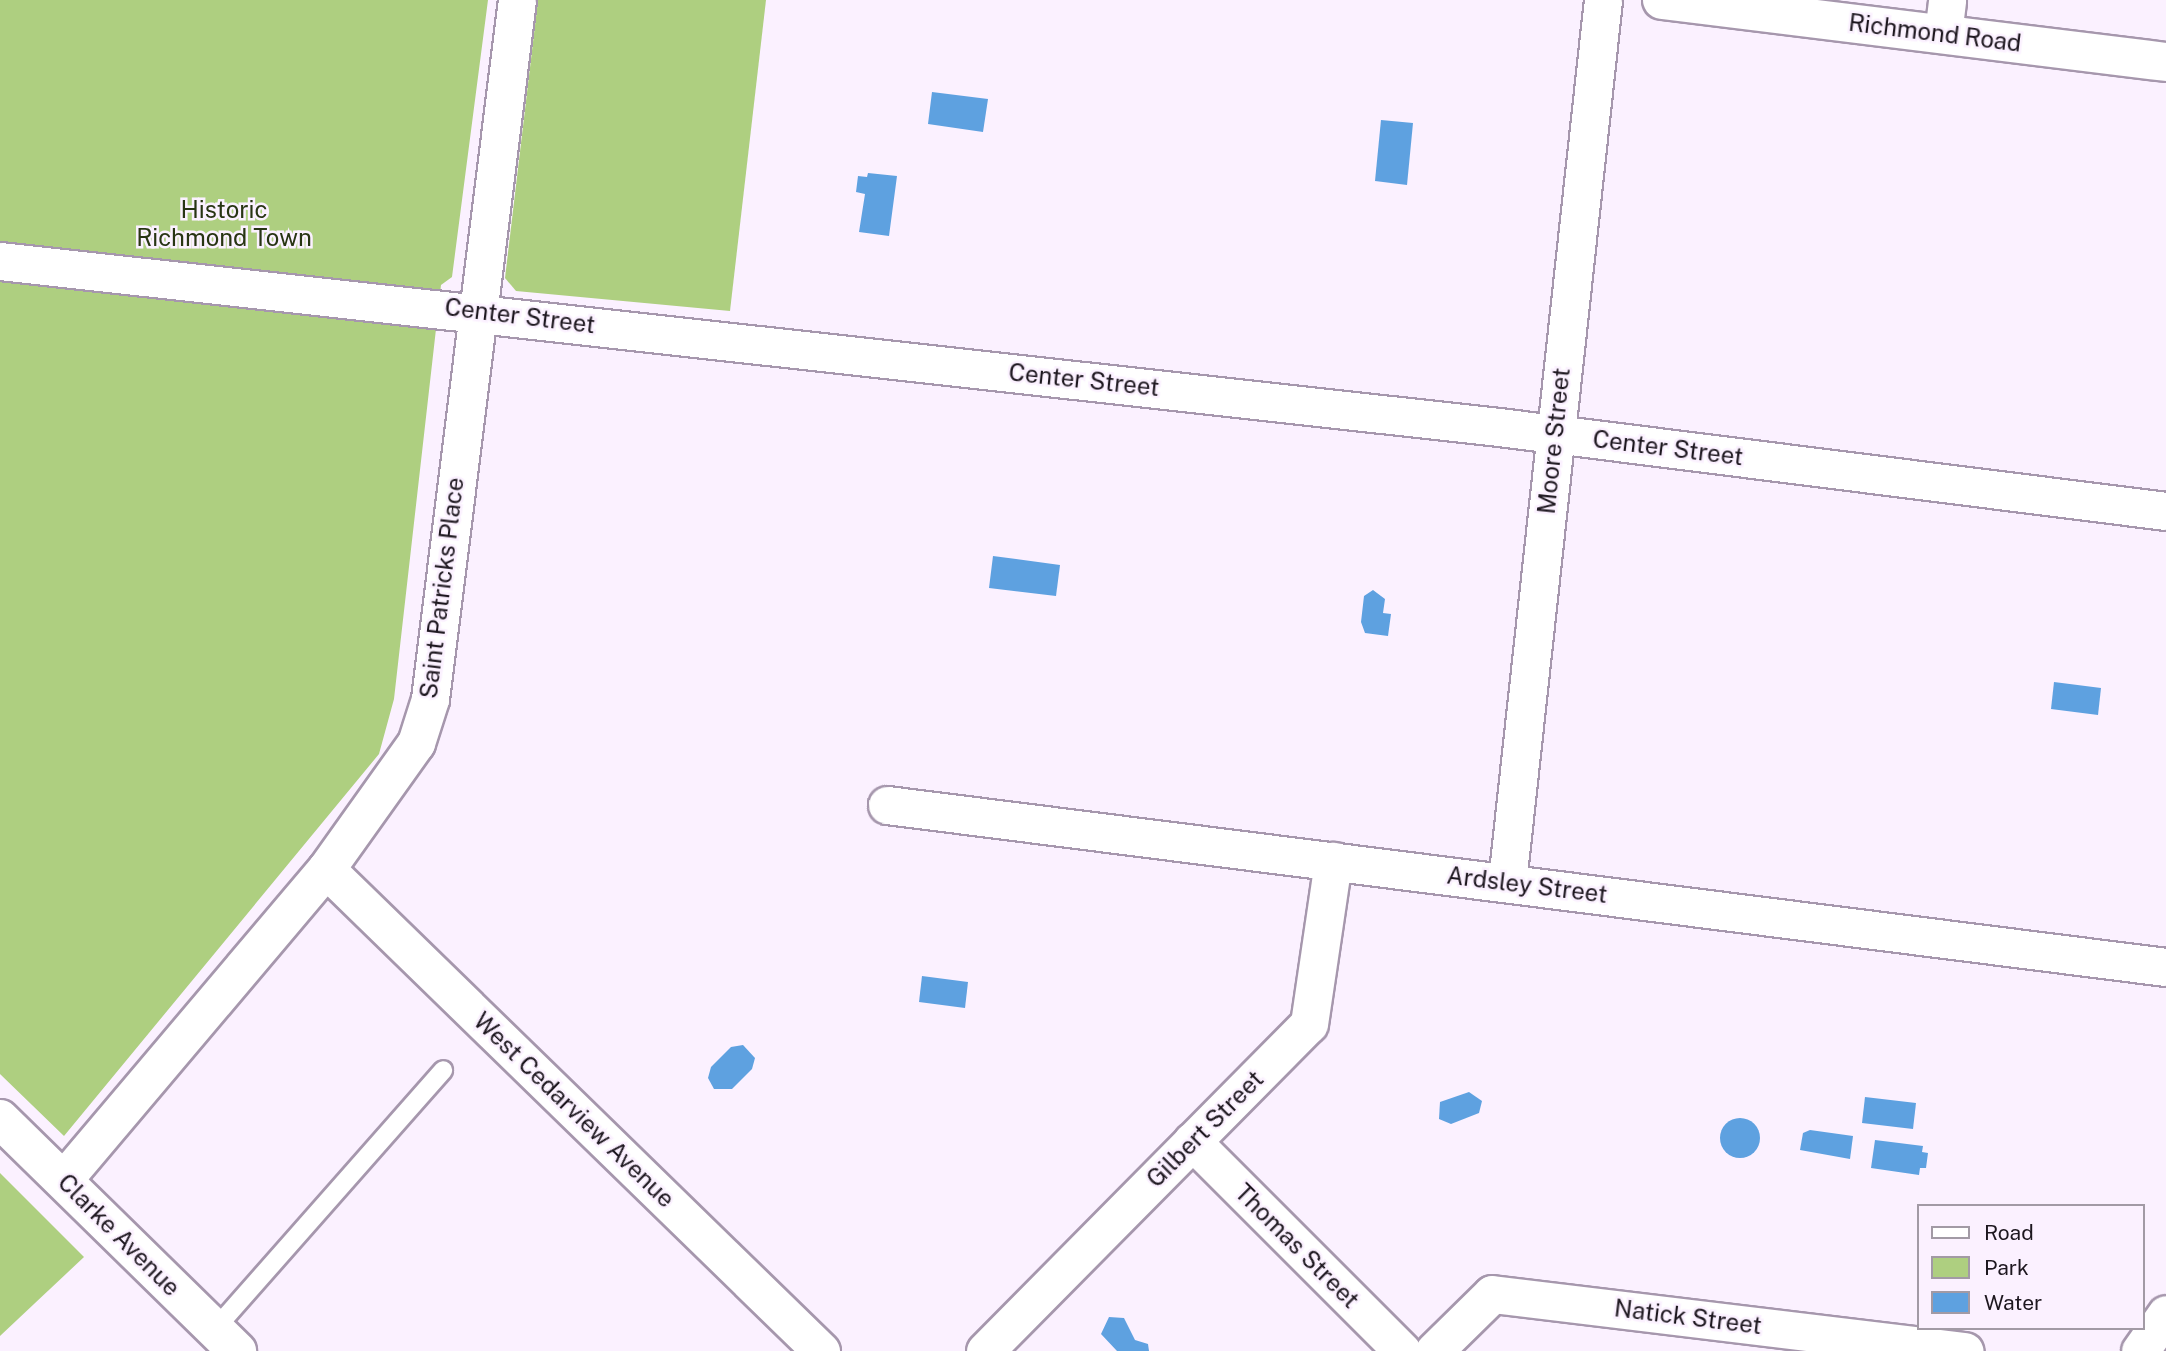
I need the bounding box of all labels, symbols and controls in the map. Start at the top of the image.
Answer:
street label: Richmond Road [1847,8,2023,58]
park label: Historic Richmond Town [136,196,312,252]
street label: Center Street [443,292,597,340]
street label: Center Street [1007,358,1161,402]
street label: Moore Street [1532,366,1576,516]
street label: Center Street [1591,424,1745,472]
street label: Saint Patricks Place [414,476,470,700]
street label: Ardsley Street [1445,861,1609,909]
street label: West Cedarview Avenue [468,1006,680,1214]
street label: Gilbert Street [1141,1065,1269,1193]
street label: Clarke Avenue [52,1168,186,1302]
street label: Thomas Street [1229,1178,1365,1314]
legend [1918,1204,2145,1330]
text: Road [1984,1220,2034,1245]
text: Park [1984,1255,2029,1280]
text: Water [1984,1290,2042,1315]
street label: Natick Street [1613,1294,1763,1340]

